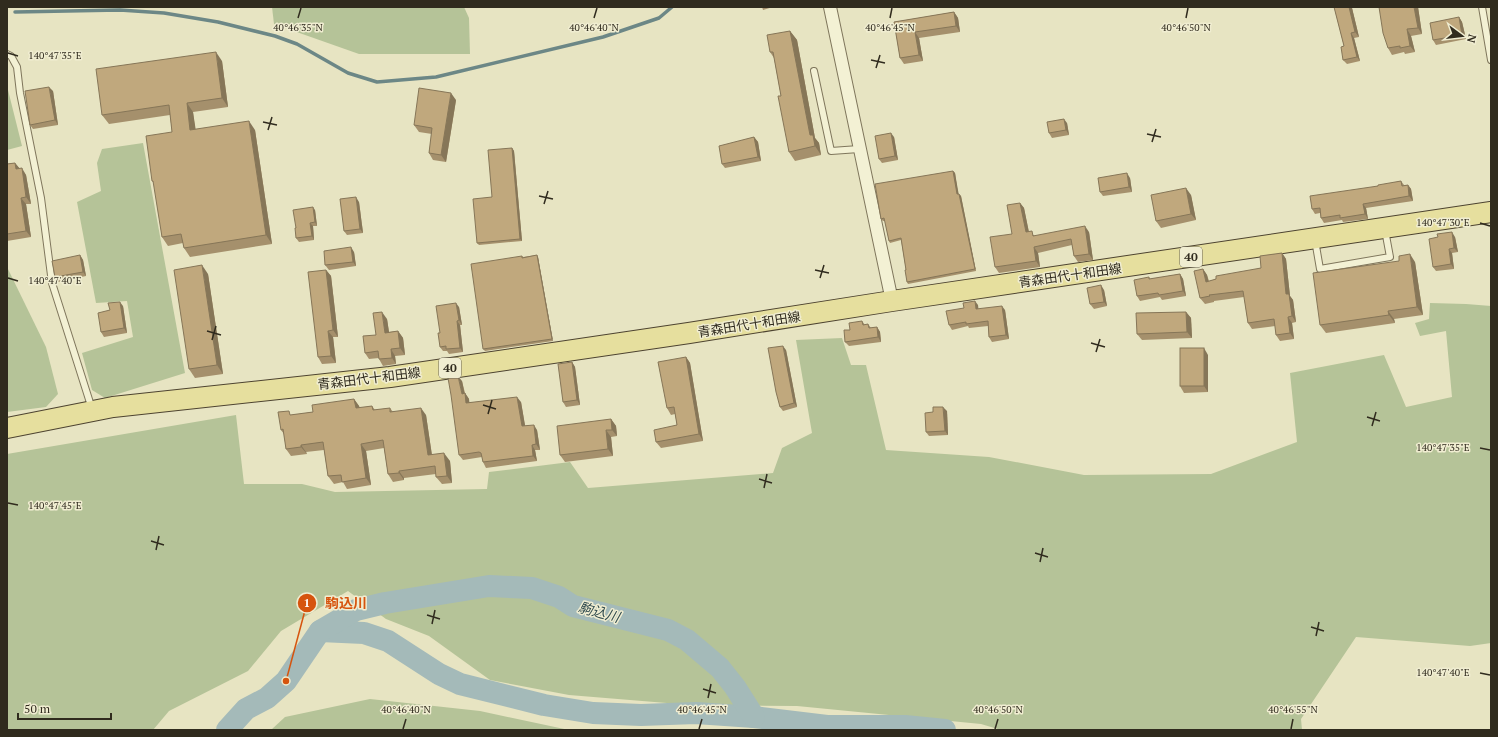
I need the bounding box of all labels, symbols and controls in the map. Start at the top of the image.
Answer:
north arrow [1442,16,1482,56]
text: 40°46'35"N [273,21,323,34]
text: 40°46'40"N [569,21,619,34]
text: 40°46'45"N [865,21,915,34]
text: 40°46'50"N [1161,21,1211,34]
text: N [1464,33,1480,45]
text: 140°47'35"E [28,49,82,62]
text: 140°47'30"E [1416,216,1470,229]
road number: 40 [1180,247,1202,267]
street label: 青森田代十和田線 [1017,259,1123,291]
text: 140°47'40"E [28,274,82,287]
street label: 青森田代十和田線 [696,307,802,341]
road number: 40 [439,358,461,378]
street label: 青森田代十和田線 [316,363,422,393]
text: 140°47'35"E [1416,441,1470,454]
text: 140°47'45"E [28,499,82,512]
callout: 駒込川 [297,590,375,616]
text: 駒込川 [325,593,367,612]
text: 1 [304,595,310,610]
water label: 駒込川 [576,597,624,627]
text: 140°47'40"E [1416,666,1470,679]
scale bar [18,695,111,721]
text: 50 m [24,701,51,716]
text: 40°46'40"N [381,703,431,716]
text: 40°46'45"N [677,703,727,716]
text: 40°46'50"N [973,703,1023,716]
text: 40°46'55"N [1268,703,1318,716]

